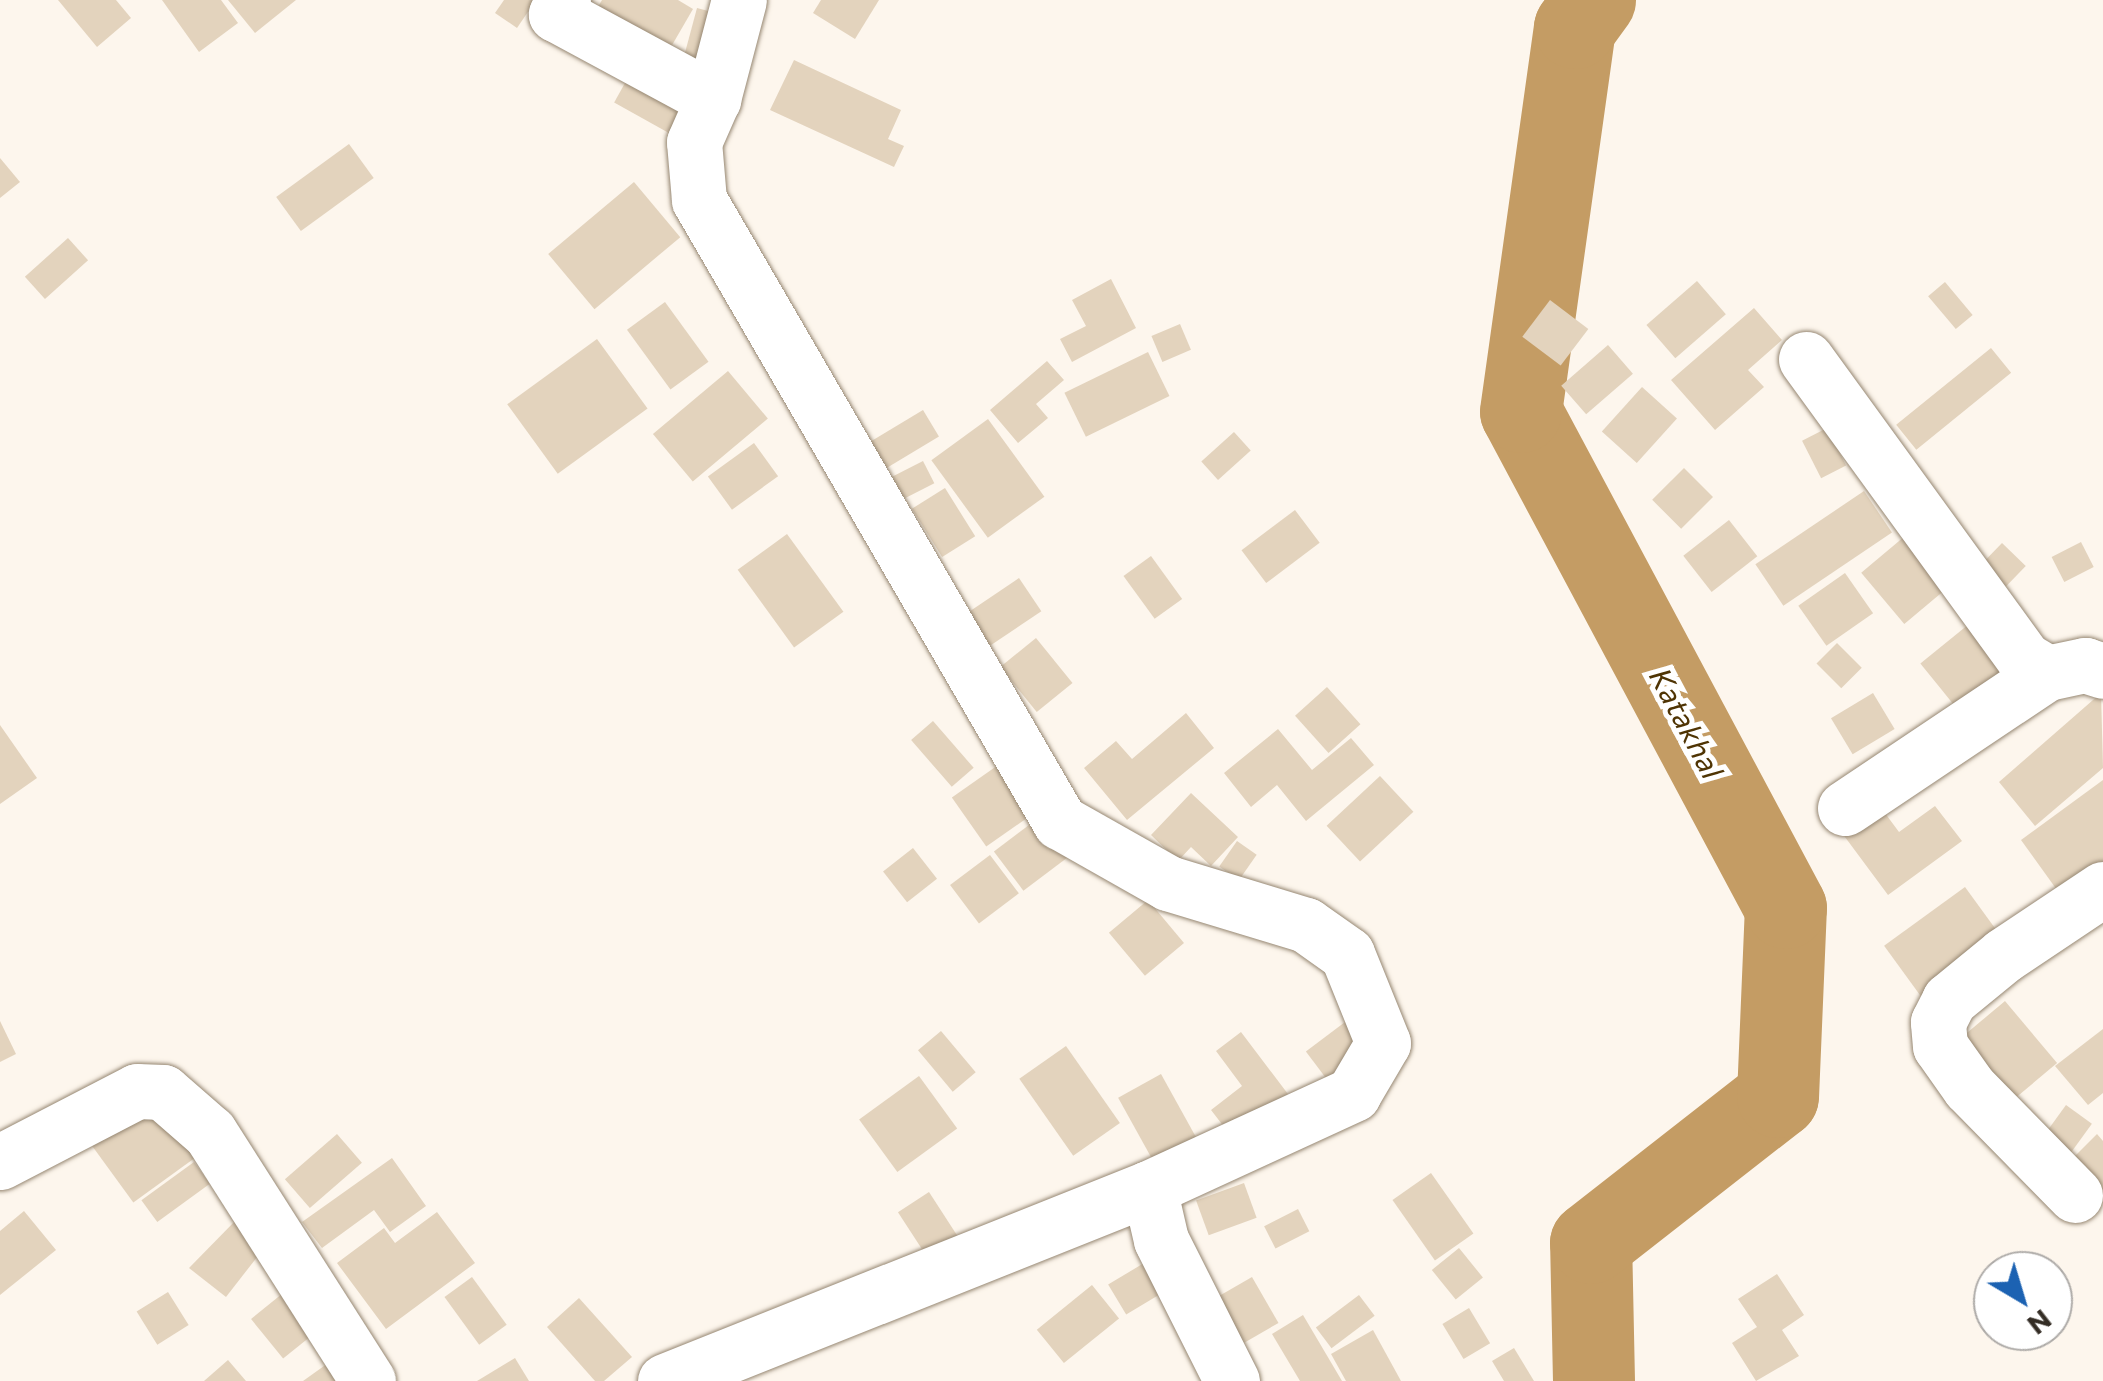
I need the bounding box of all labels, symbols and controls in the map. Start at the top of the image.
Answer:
water label: Katakhal [1643,661,1731,785]
north arrow [1973,1251,2073,1351]
text: N [2021,1303,2059,1343]

